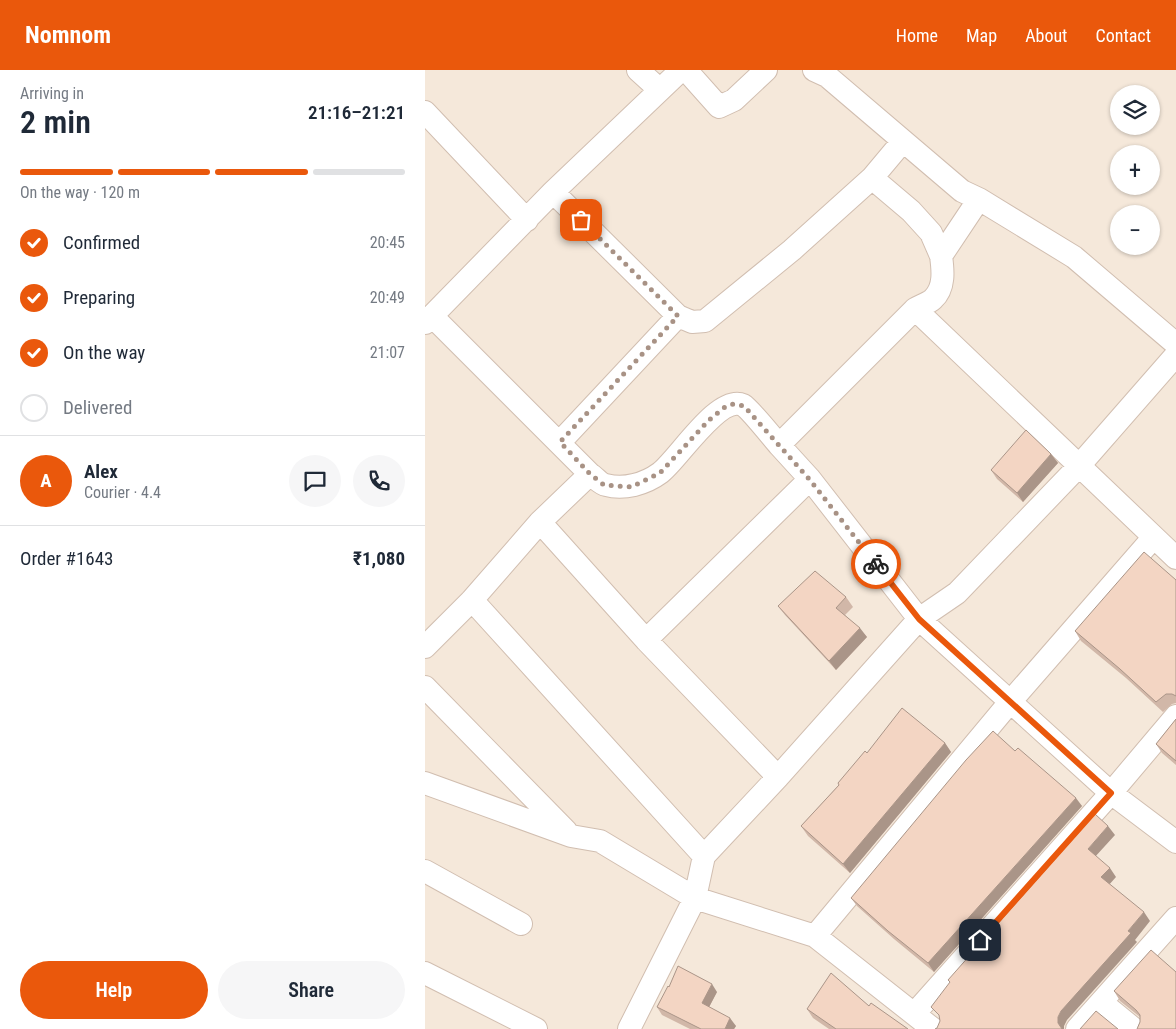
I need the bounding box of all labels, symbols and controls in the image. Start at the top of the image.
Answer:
text: Nomnom [25,21,111,49]
text: Home [896,25,938,46]
text: Map [966,25,997,46]
text: About [1025,25,1067,46]
text: Contact [1095,25,1151,46]
text: Arriving in [20,84,84,103]
map controls [1110,85,1160,255]
button: layers [1110,85,1160,135]
text: 21:16–21:21 [308,101,405,124]
text: 2 min [20,103,91,141]
button: + [1110,145,1160,195]
text: On the way · 120 m [20,183,140,202]
pin [560,199,602,241]
button: − [1110,205,1160,255]
icon: bag [567,206,595,234]
icon: check [20,229,48,257]
text: Confirmed [63,231,140,254]
text: 20:45 [370,233,405,252]
icon: check [20,284,48,312]
text: Preparing [63,286,135,309]
text: 20:49 [370,288,405,307]
icon: check [20,339,48,367]
text: On the way [63,341,145,364]
text: 21:07 [370,343,405,362]
text: Delivered [63,396,132,419]
button: chat [289,455,341,507]
button: phone [353,455,405,507]
text: Alex [84,460,118,483]
text: A [40,469,52,492]
text: Courier · 4.4 [84,483,161,502]
courier [851,539,901,589]
text: Order #1643 [20,547,113,570]
text: ₹1,080 [353,547,405,570]
icon: bike [862,550,890,578]
pin [959,919,1001,961]
icon: home [966,926,994,954]
button: Help [20,961,208,1019]
button: Share [218,961,405,1019]

